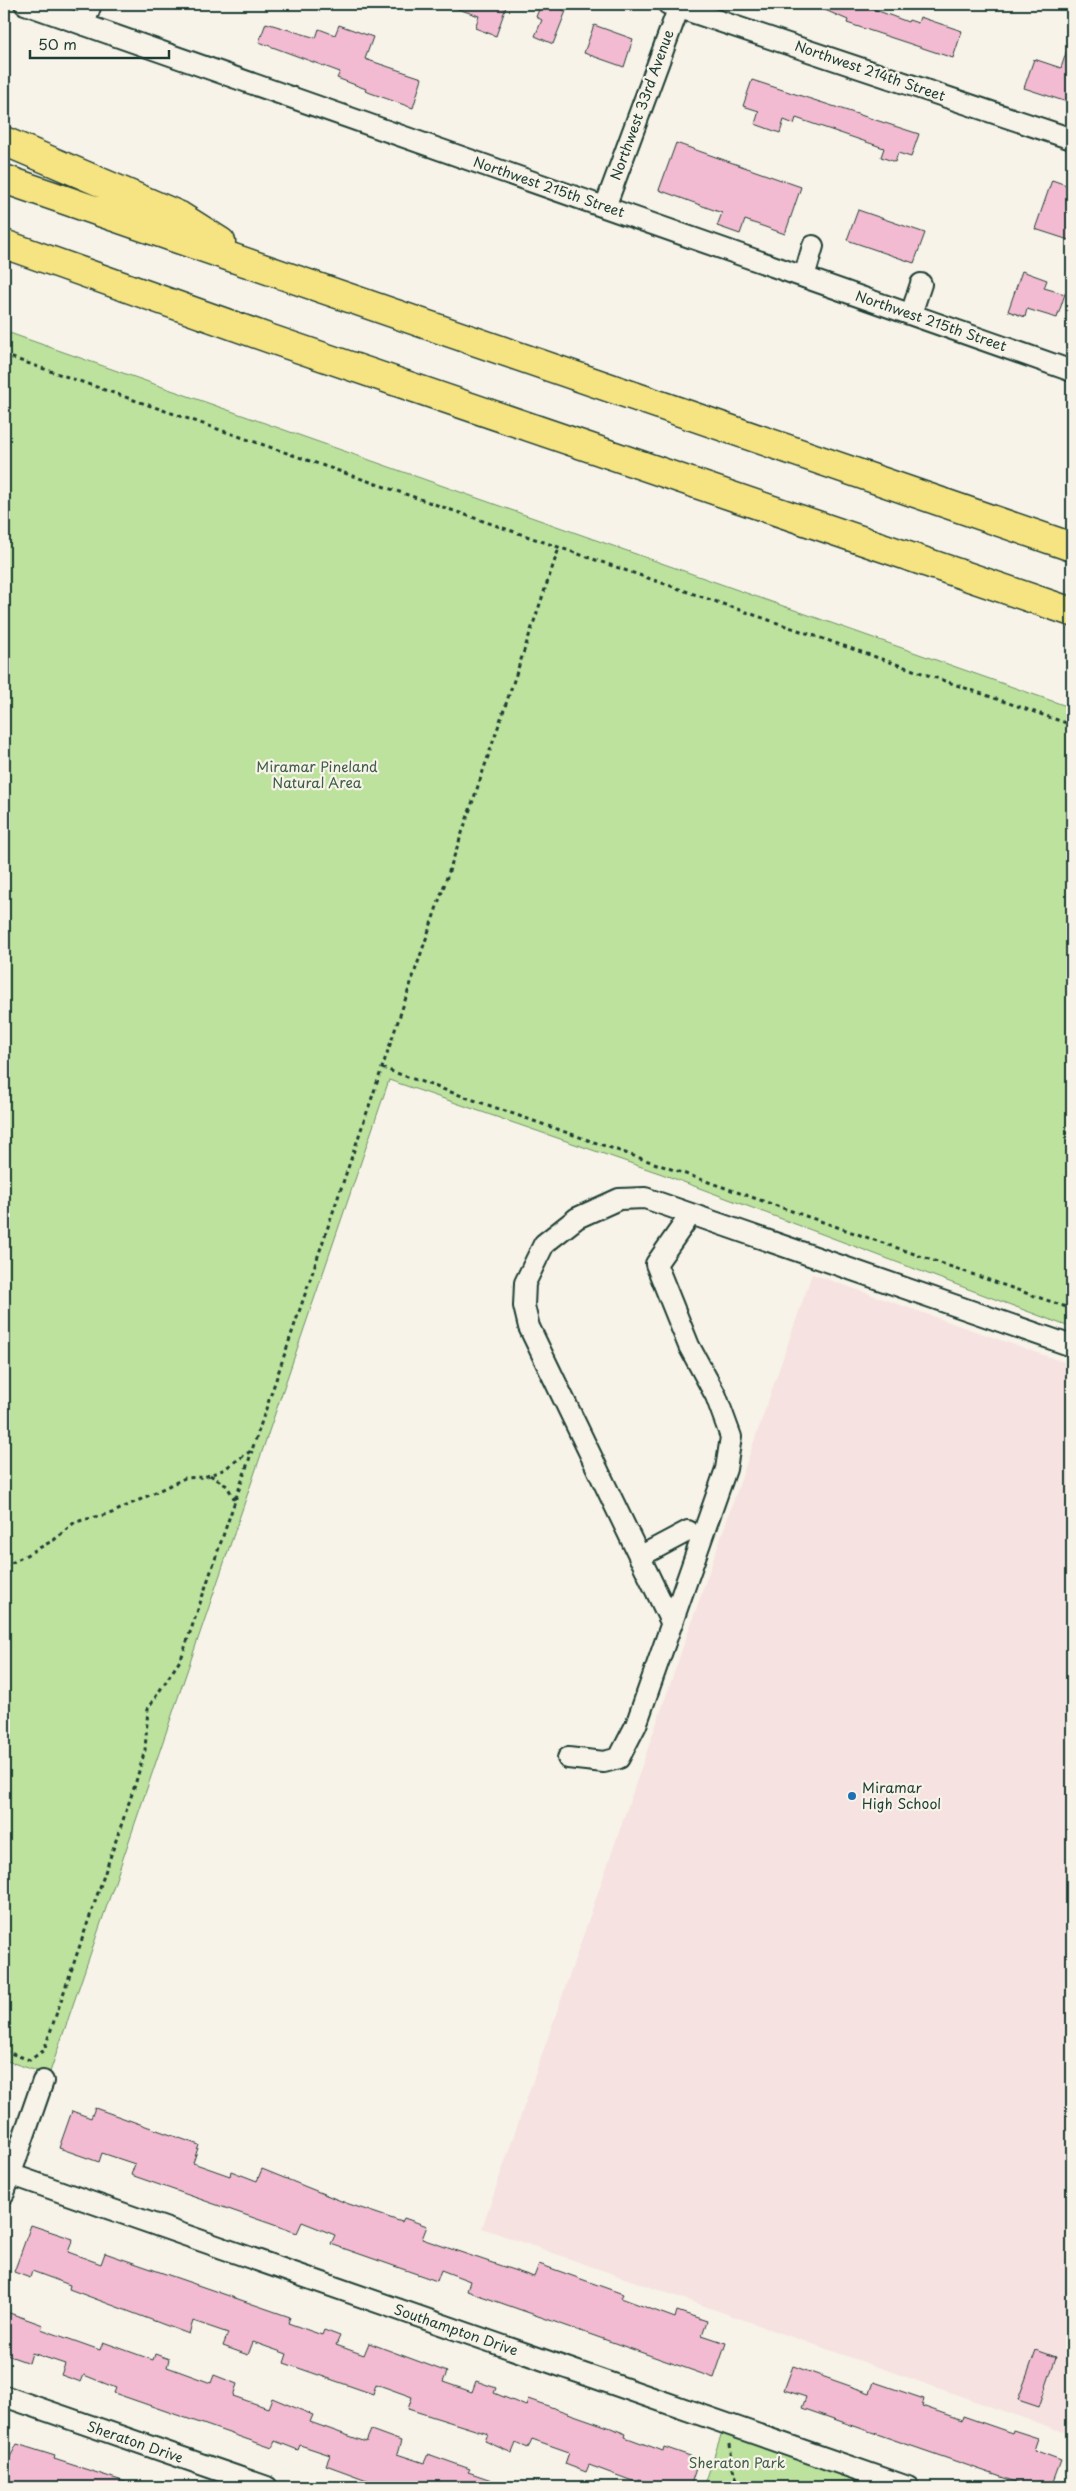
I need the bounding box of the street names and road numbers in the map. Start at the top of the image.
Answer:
street label: Northwest 33rd Avenue [605,26,679,183]
street label: Northwest 214th Street [792,35,949,106]
street label: Northwest 215th Street [471,151,628,222]
street label: Northwest 215th Street [853,285,1010,356]
street label: Southampton Drive [391,2298,521,2361]
street label: Sheraton Drive [84,2415,186,2468]

